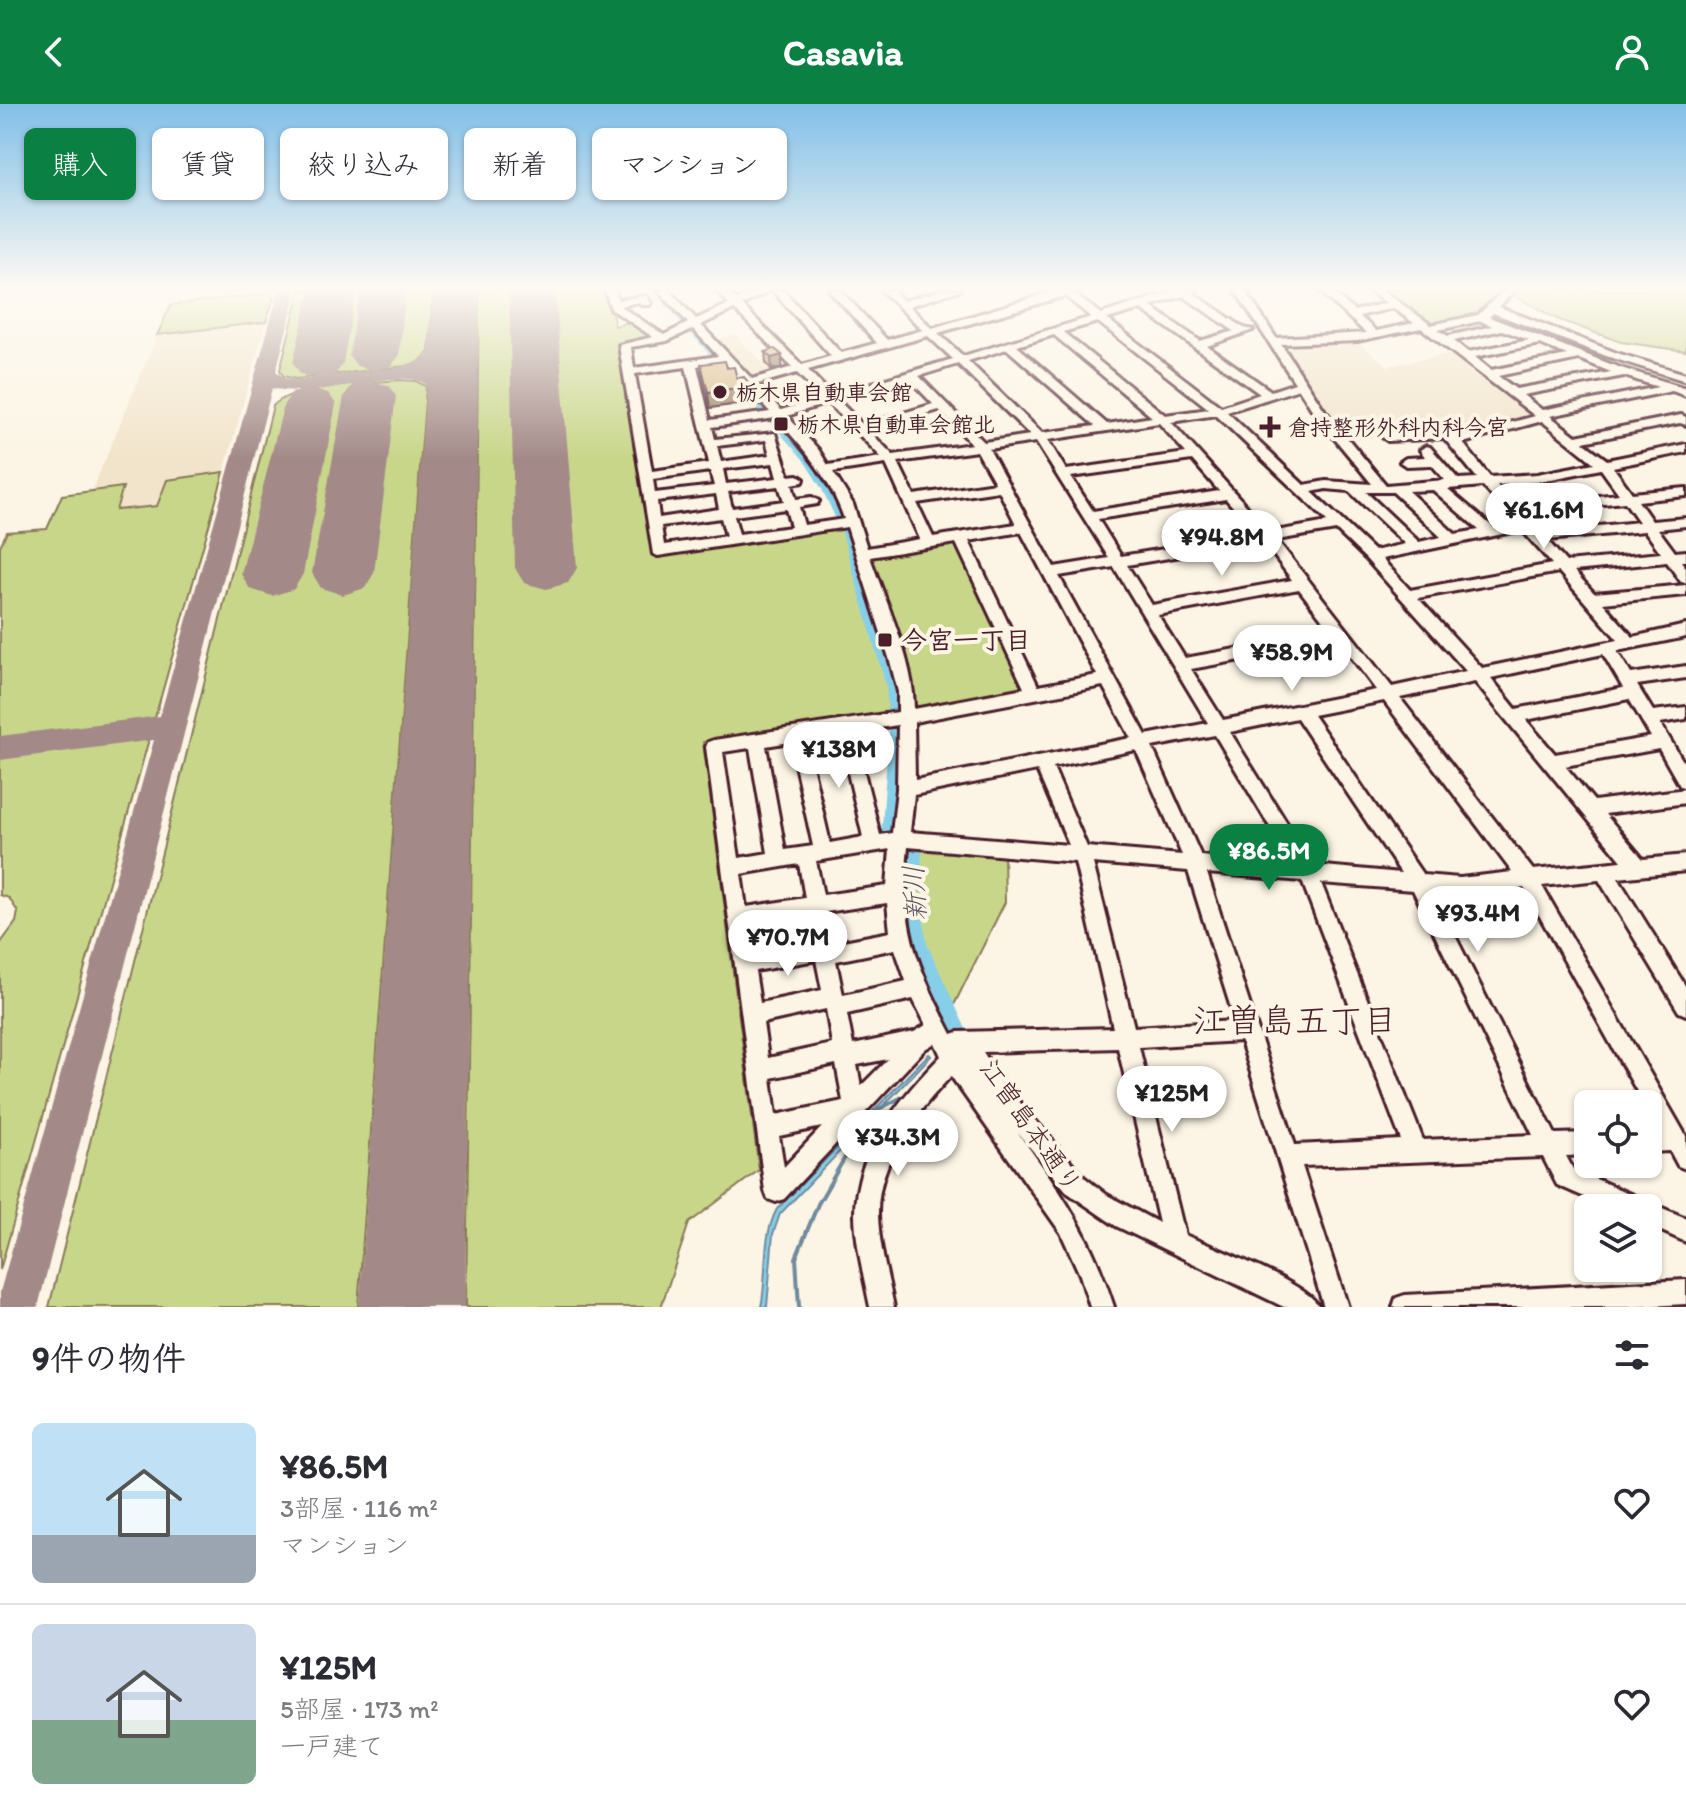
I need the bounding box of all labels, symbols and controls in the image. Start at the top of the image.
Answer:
icon: back [32,30,76,74]
icon: person [1610,30,1654,74]
text: Casavia [783,31,903,74]
chip: 購入 [24,128,136,200]
chip: 賃貸 [152,128,264,200]
chip: 絞り込み [280,128,448,200]
chip: 新着 [464,128,576,200]
chip: マンション [592,128,787,200]
place label: 栃木県自動車会館 [736,379,912,406]
marker: 栃木県自動車会館 [711,383,729,401]
place label: 栃木県自動車会館北 [797,411,995,438]
place label: 倉持整形外科内科今宮 [1288,414,1508,441]
marker: 栃木県自動車会館北 [772,415,790,433]
marker: 倉持整形外科内科今宮 [1259,416,1281,438]
pin: ¥61.6M [1479,483,1609,551]
text: ¥61.6M [1504,493,1584,525]
pin: ¥94.8M [1157,510,1287,578]
text: ¥94.8M [1180,520,1264,552]
place label: 今宮一丁目 [901,624,1031,656]
pin: ¥58.9M [1227,625,1357,693]
marker: 今宮一丁目 [876,631,894,649]
text: ¥58.9M [1251,635,1333,667]
pin: ¥138M [783,722,895,790]
text: ¥138M [801,732,877,764]
pin: ¥86.5M [1204,824,1334,892]
text: ¥86.5M [1227,834,1311,866]
water label: 新川 [896,864,932,922]
pin: ¥93.4M [1413,886,1543,954]
text: ¥93.4M [1436,896,1520,928]
pin: ¥70.7M [723,910,853,978]
text: ¥70.7M [746,920,830,952]
district label: 江曽島五丁目 [1193,1000,1397,1041]
street label: 江曽島本通り [973,1053,1089,1199]
pin: ¥125M [1116,1066,1228,1134]
text: ¥125M [1135,1076,1209,1108]
map controls [1574,1090,1662,1282]
button: locate [1574,1090,1662,1178]
pin: ¥34.3M [833,1110,963,1178]
text: ¥34.3M [855,1120,941,1152]
button: layers [1574,1194,1662,1282]
icon: filters [1610,1333,1654,1377]
text: 9件の物件 [32,1338,186,1379]
text: ¥86.5M [280,1446,389,1487]
icon: home [96,1455,192,1551]
icon: heart [1610,1481,1654,1525]
text: 3部屋 · 116 m² [280,1492,438,1524]
text: マンション [280,1529,409,1561]
text: ¥125M [280,1647,377,1688]
icon: home [96,1656,192,1752]
icon: heart [1610,1682,1654,1726]
text: 5部屋 · 173 m² [280,1693,439,1725]
text: 一戸建て [280,1730,384,1762]

